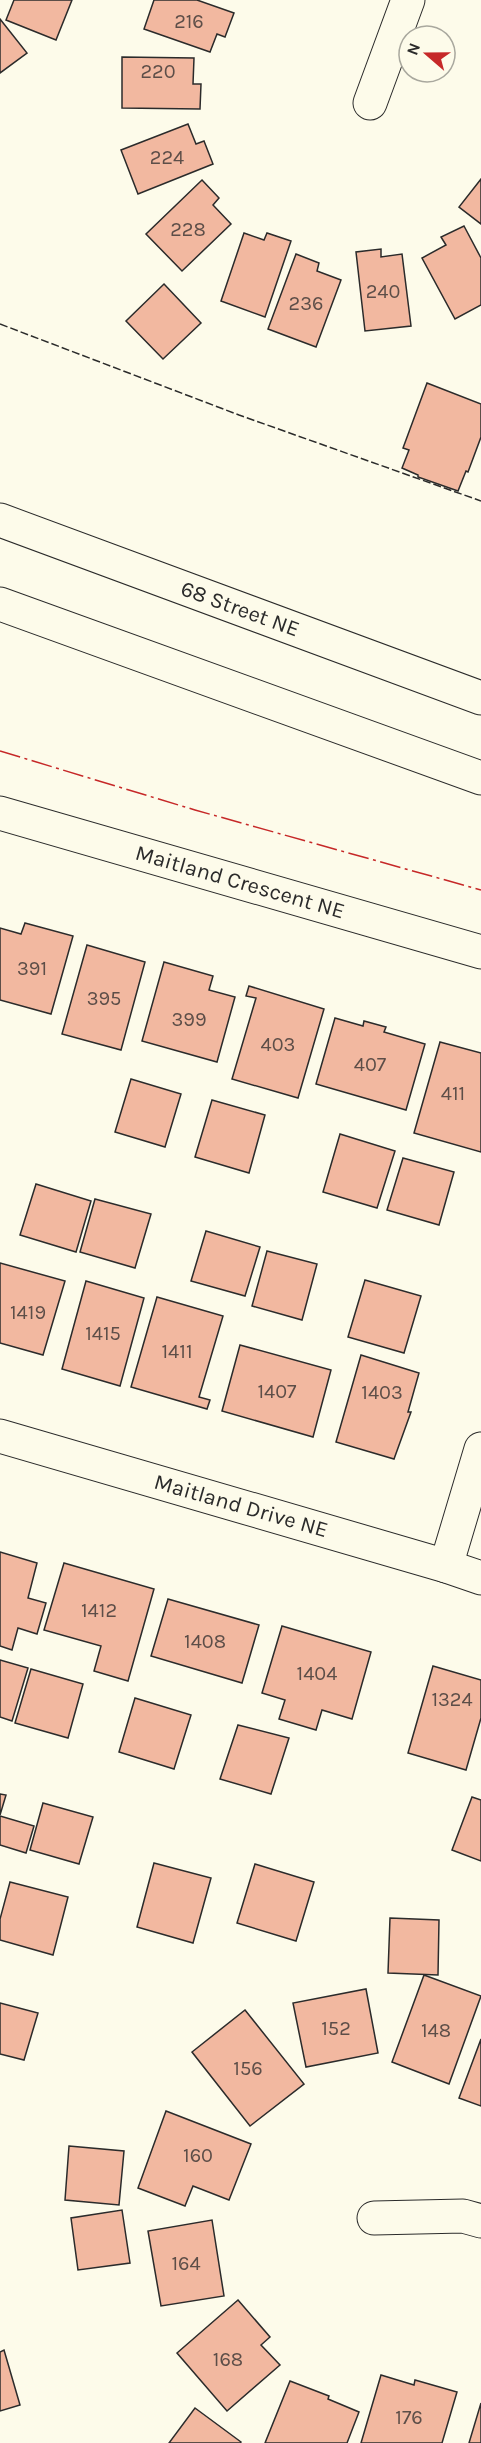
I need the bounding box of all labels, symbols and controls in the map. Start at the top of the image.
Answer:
house number: 216 [174,10,204,33]
north arrow [397,24,457,84]
text: N [402,40,424,58]
house number: 220 [140,60,176,83]
house number: 224 [150,146,184,169]
house number: 228 [170,218,206,241]
house number: 240 [366,280,400,303]
house number: 236 [289,292,323,315]
street label: 68 Street NE [177,576,303,642]
street label: Maitland Crescent NE [132,840,348,924]
house number: 391 [17,957,47,980]
house number: 395 [87,987,121,1010]
house number: 399 [171,1008,207,1031]
house number: 403 [261,1033,295,1056]
house number: 407 [354,1053,387,1076]
house number: 411 [441,1082,465,1105]
house number: 1419 [10,1301,46,1324]
house number: 1415 [85,1322,121,1345]
house number: 1411 [162,1340,193,1363]
house number: 1407 [257,1380,297,1403]
house number: 1403 [361,1381,403,1404]
street label: Maitland Drive NE [151,1469,331,1543]
house number: 1412 [81,1599,117,1622]
house number: 1408 [184,1630,226,1653]
house number: 1404 [297,1662,337,1685]
house number: 1324 [431,1688,473,1711]
house number: 152 [321,2017,351,2040]
house number: 148 [421,2019,451,2042]
house number: 156 [233,2057,263,2080]
house number: 160 [183,2144,213,2167]
house number: 164 [171,2252,201,2275]
house number: 168 [213,2348,243,2371]
house number: 176 [395,2406,423,2429]

